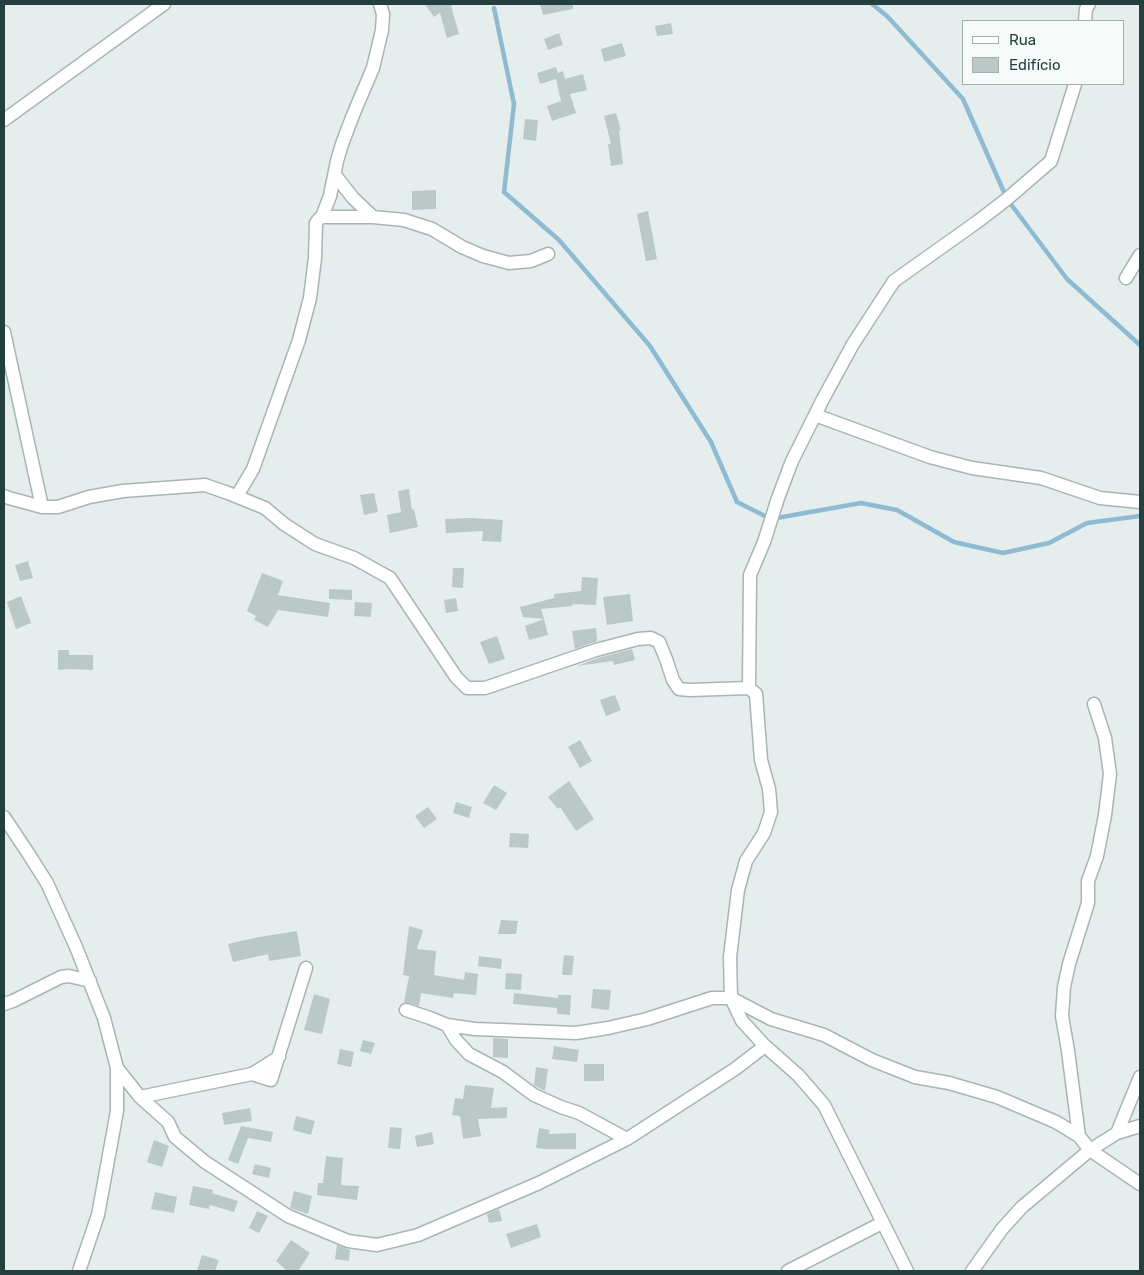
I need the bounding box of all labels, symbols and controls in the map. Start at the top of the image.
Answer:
legend [962,20,1124,85]
text: Rua [1009,31,1036,49]
text: Edifício [1009,56,1061,74]

